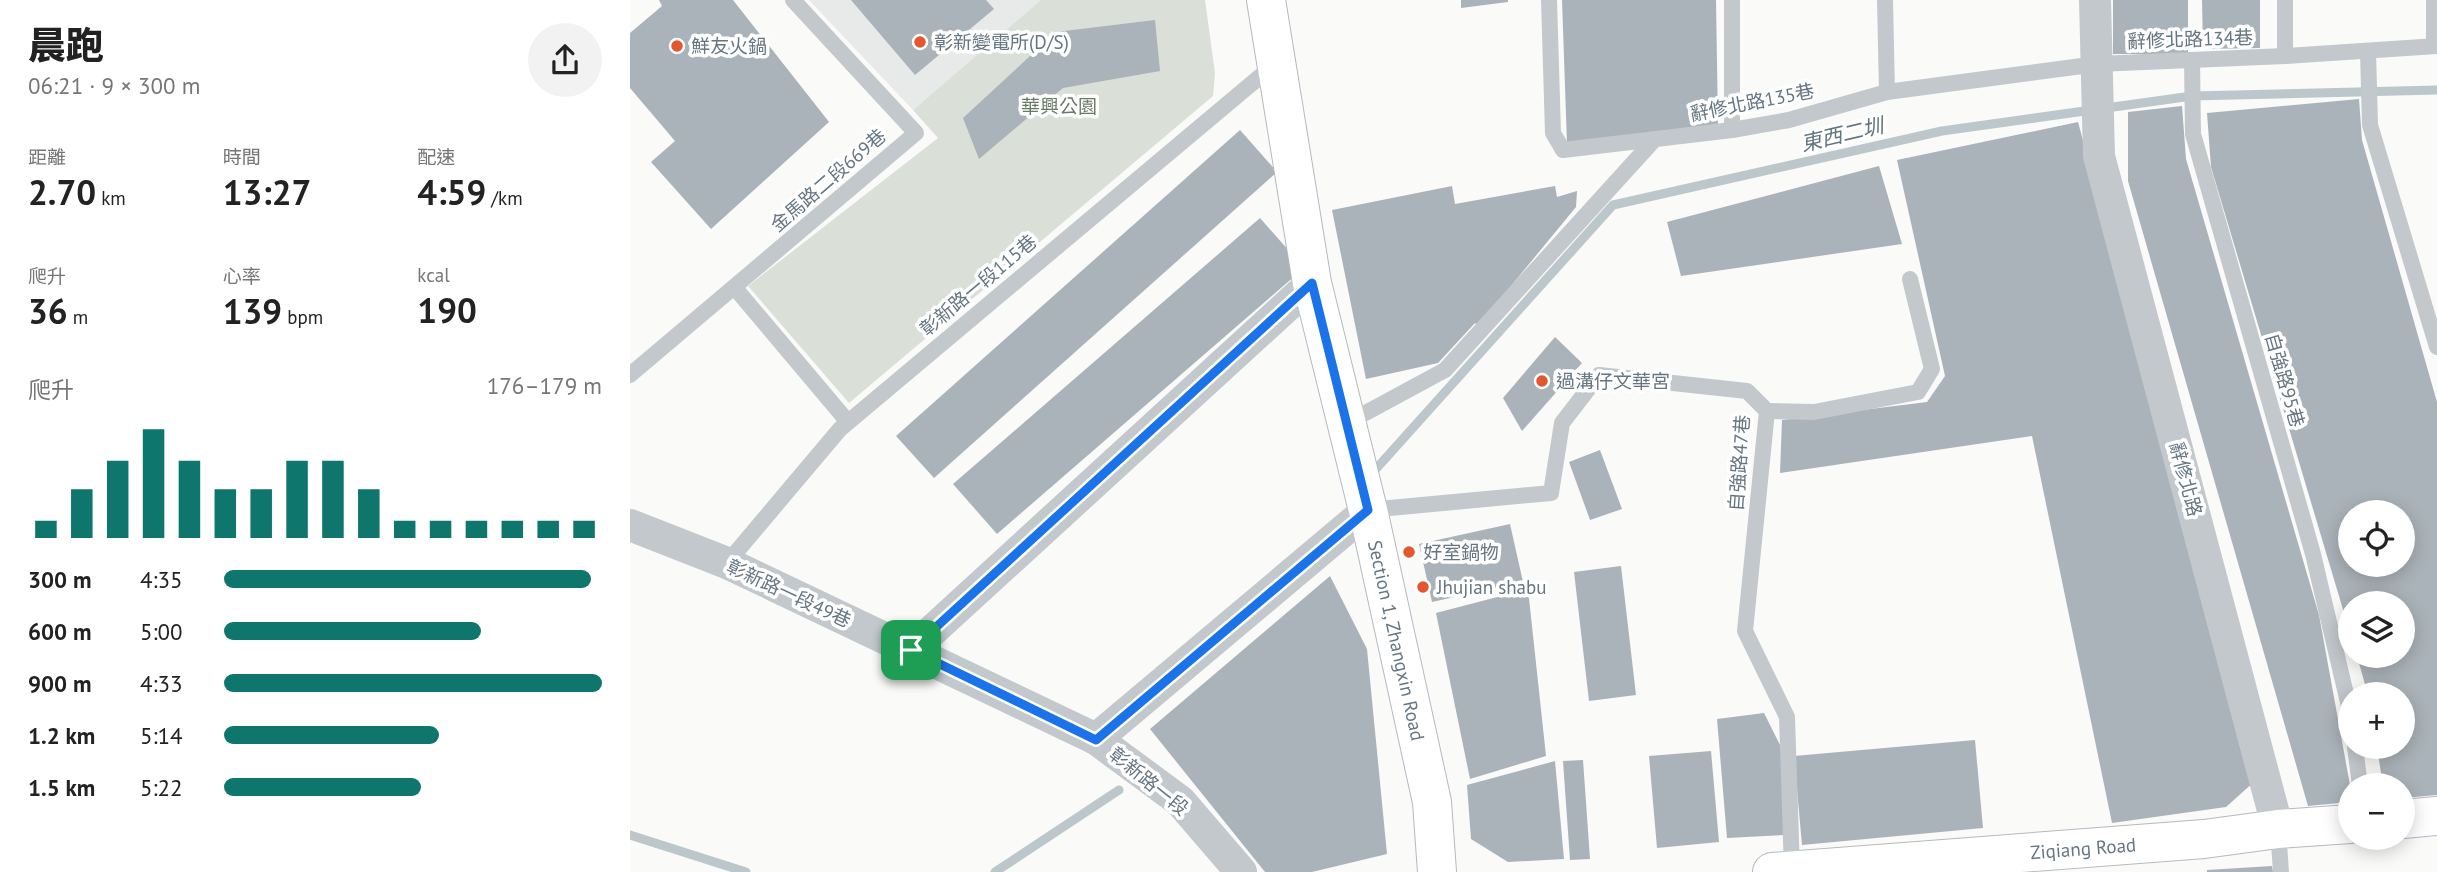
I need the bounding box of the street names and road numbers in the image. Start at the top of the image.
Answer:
street label: 辭修北路134巷 [2127,25,2253,53]
street label: 辭修北路135巷 [1688,78,1816,126]
street label: 金馬路二段669巷 [765,123,891,237]
street label: 彰新路一段115巷 [915,229,1041,341]
street label: 自強路95巷 [2260,330,2310,430]
street label: 自強路47巷 [1724,414,1754,512]
street label: 辭修北路 [2165,439,2207,519]
street label: Section 1, Zhangxin Road [1363,538,1430,743]
street label: 彰新路一段49巷 [723,554,855,632]
street label: 彰新路一段 [1105,742,1193,820]
street label: Ziqiang Road [2029,832,2137,864]

